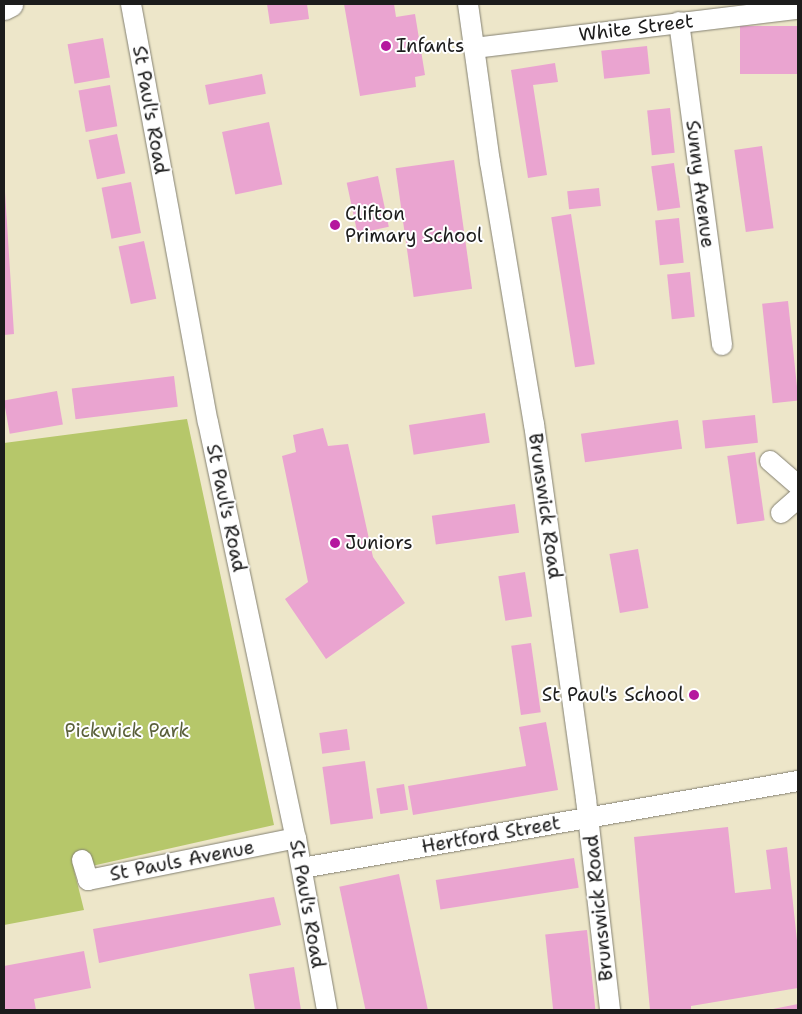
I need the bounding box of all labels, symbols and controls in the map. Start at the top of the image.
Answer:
street label: White Street [577,10,695,46]
place label: Infants [396,35,464,57]
marker: Infants [380,40,392,52]
street label: St Paul's Road [127,44,173,176]
street label: Sunny Avenue [681,119,719,249]
place label: Clifton Primary School [345,203,483,247]
marker: Clifton Primary School [329,219,341,231]
street label: Brunswick Road [523,432,567,580]
street label: St Paul's Road [201,442,251,574]
place label: Juniors [345,532,413,554]
marker: Juniors [329,537,341,549]
place label: St Paul's School [542,684,684,706]
marker: St Paul's School [688,689,700,701]
park label: Pickwick Park [65,720,189,742]
street label: Hertford Street [420,812,562,858]
street label: Brunswick Road [580,834,618,982]
street label: St Pauls Avenue [108,836,256,886]
street label: St Paul's Road [284,838,330,970]

